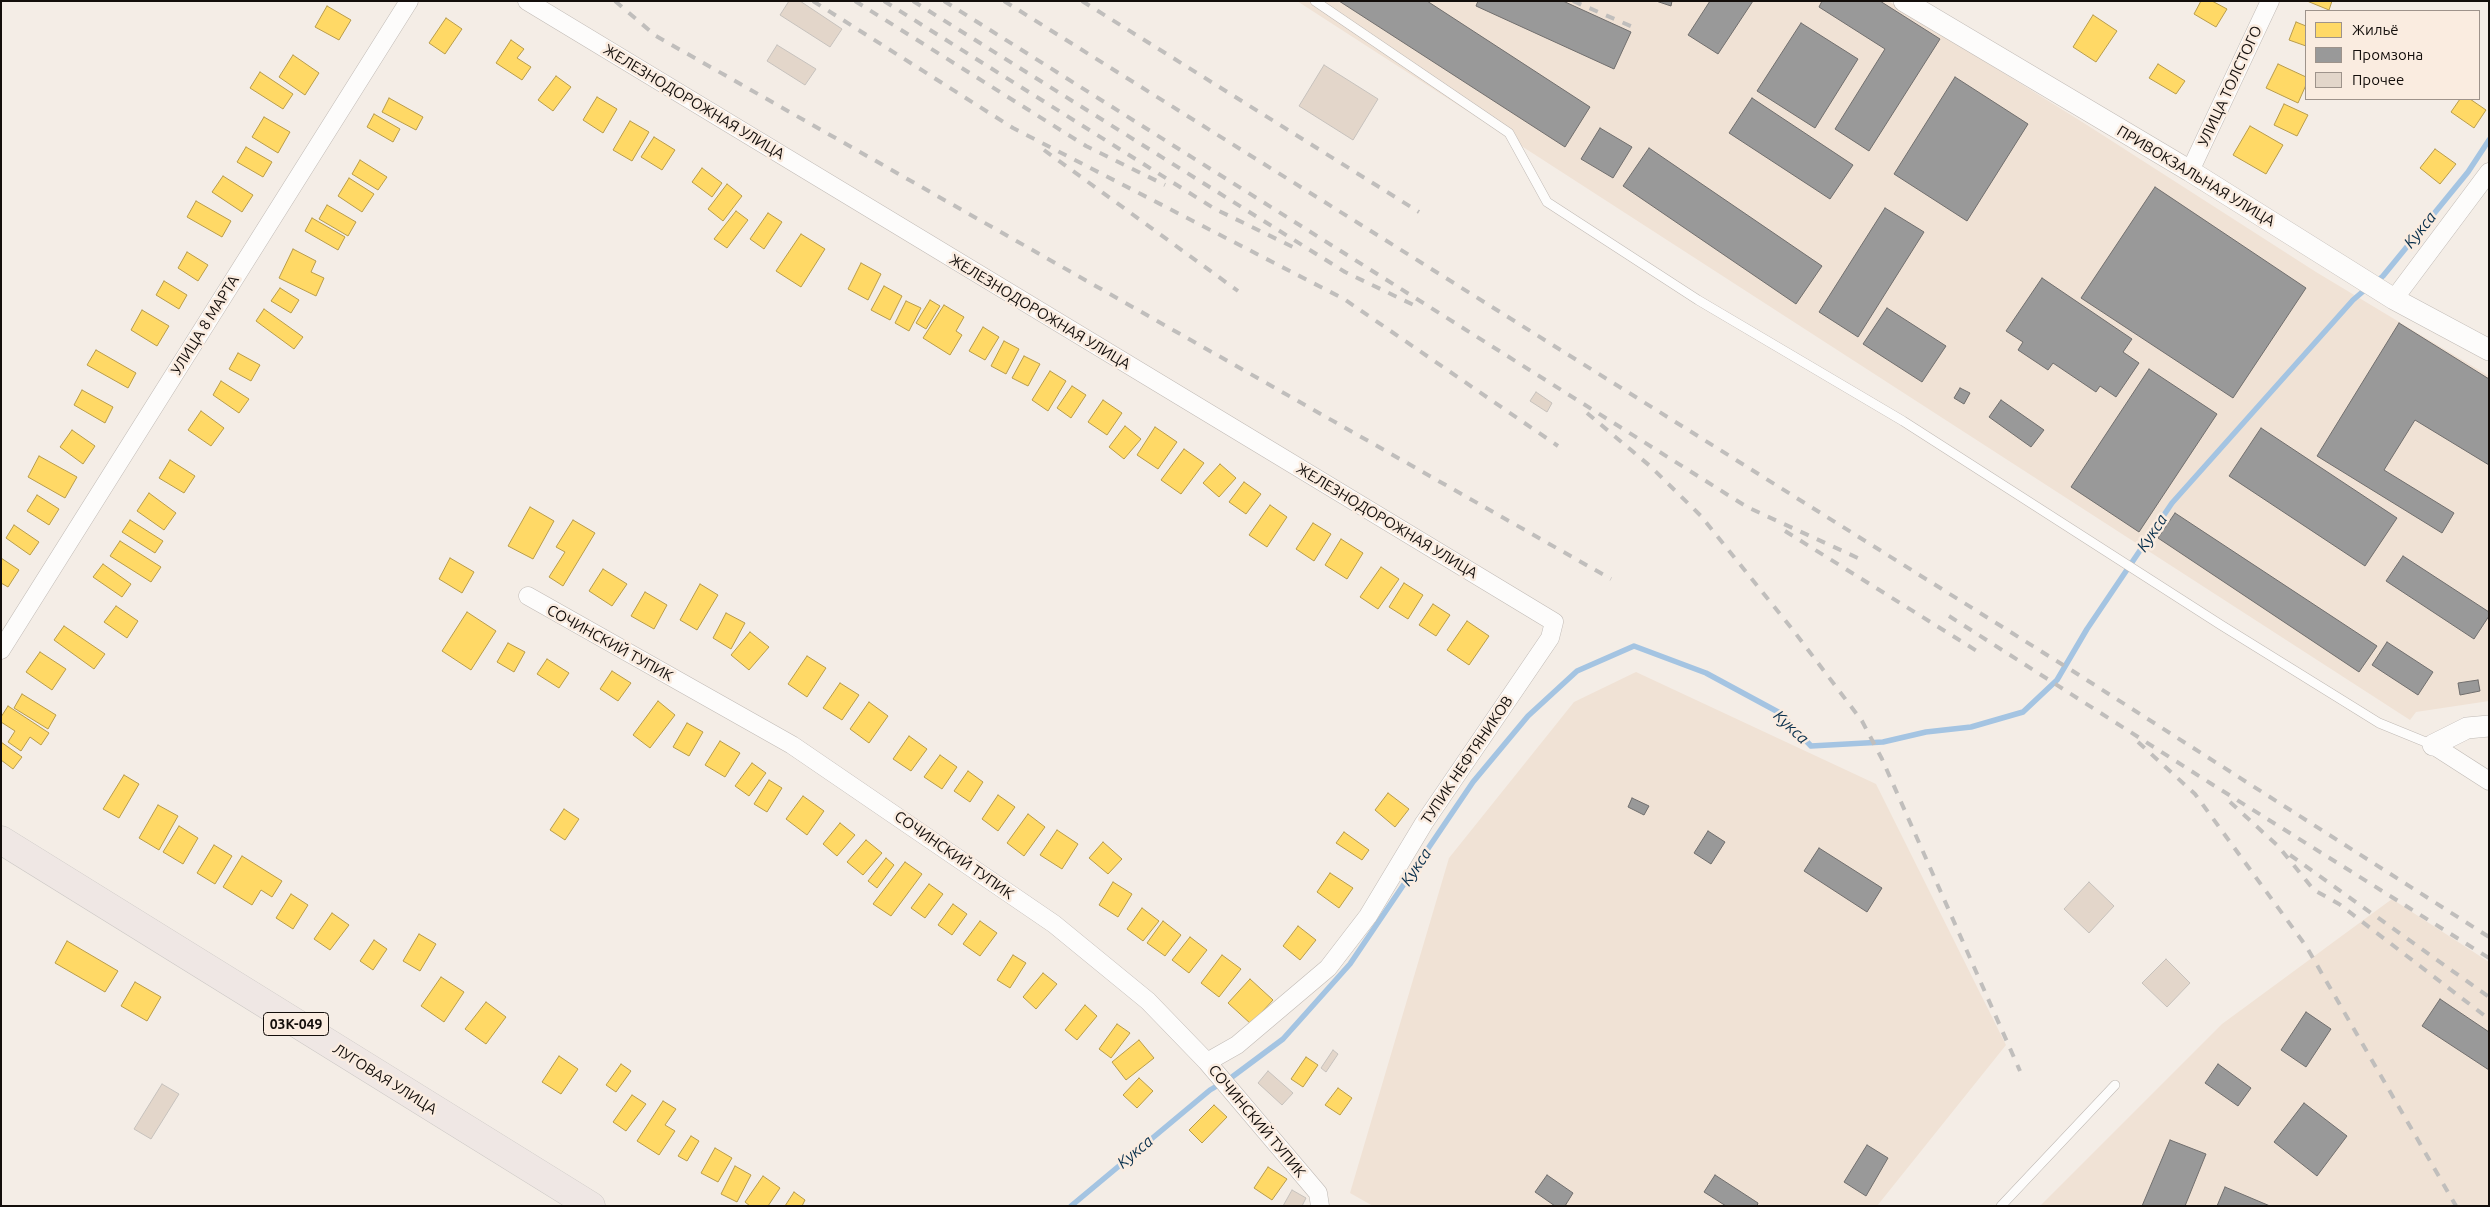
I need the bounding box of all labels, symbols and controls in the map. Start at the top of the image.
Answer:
legend [2305,10,2480,100]
text: Жильё [2352,21,2399,38]
street label: УЛИЦА ТОЛСТОГО [2194,23,2266,149]
street label: ЖЕЛЕЗНОДОРОЖНАЯ УЛИЦА [600,41,788,163]
text: Промзона [2352,46,2423,63]
text: Прочее [2352,71,2404,88]
street label: ПРИВОКЗАЛЬНАЯ УЛИЦА [2114,122,2278,230]
water label: Кукса [2400,208,2440,252]
street label: ЖЕЛЕЗНОДОРОЖНАЯ УЛИЦА [946,251,1134,373]
street label: УЛИЦА 8 МАРТА [167,272,243,378]
street label: ЖЕЛЕЗНОДОРОЖНАЯ УЛИЦА [1293,460,1481,582]
water label: Кукса [2133,511,2171,555]
street label: СОЧИНСКИЙ ТУПИК [544,601,676,685]
street label: ТУПИК НЕФТЯНИКОВ [1417,692,1517,828]
water label: Кукса [1769,706,1813,748]
street label: СОЧИНСКИЙ ТУПИК [891,807,1017,903]
water label: Кукса [1397,845,1435,889]
road number: 03К-049 [264,1012,328,1036]
street label: ЛУГОВАЯ УЛИЦА [330,1040,440,1118]
street label: СОЧИНСКИЙ ТУПИК [1205,1061,1309,1181]
water label: Кукса [1113,1131,1157,1173]

